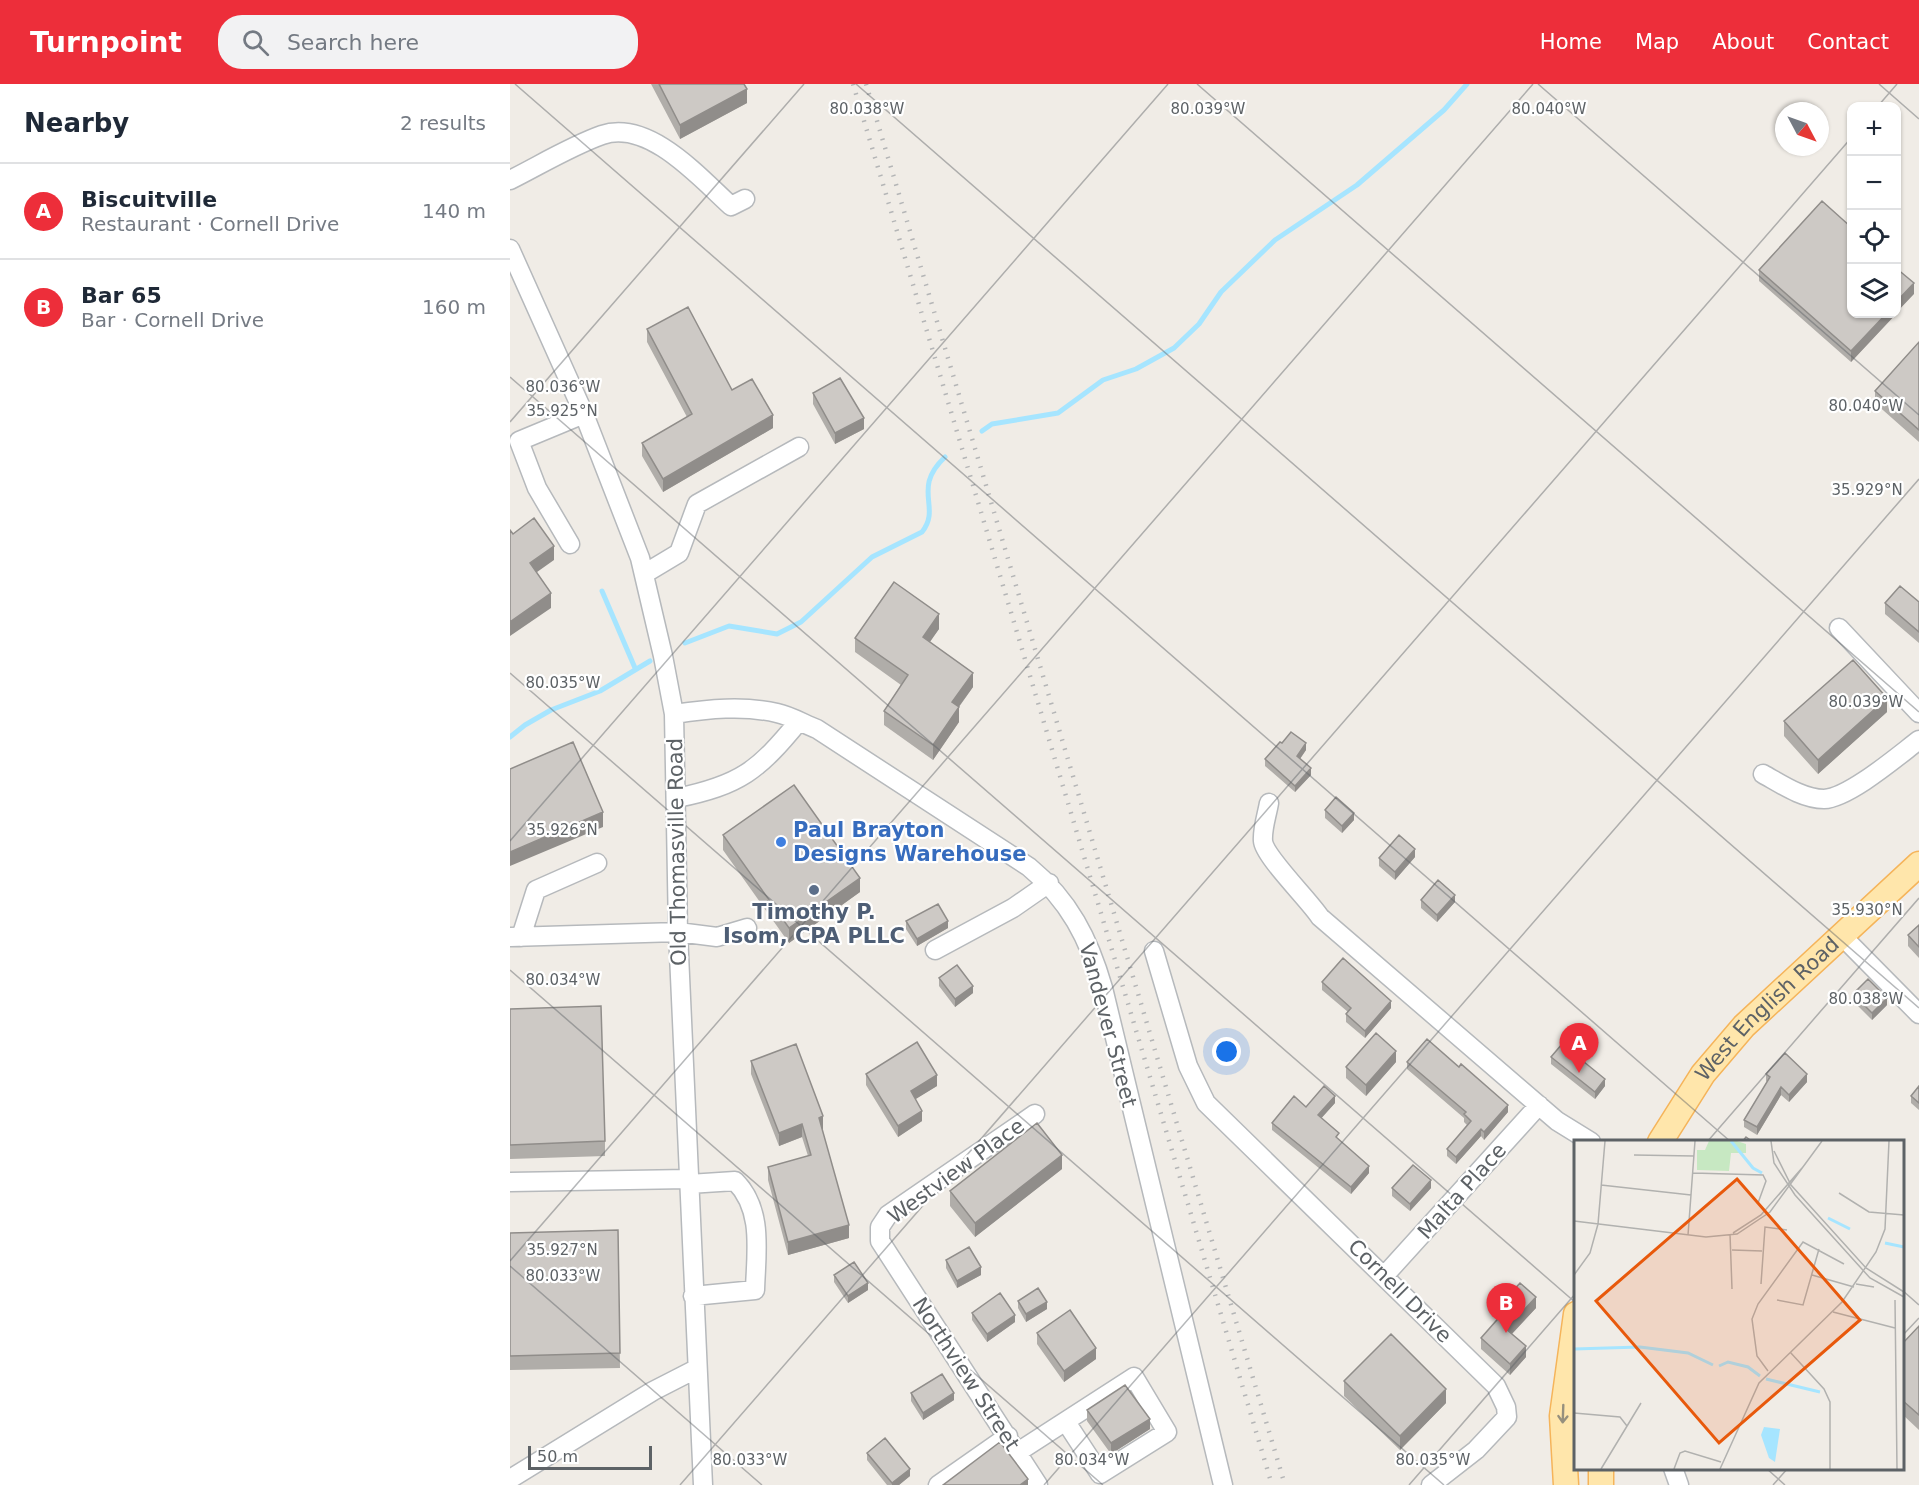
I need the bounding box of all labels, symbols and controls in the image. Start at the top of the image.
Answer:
search box [218,15,638,69]
text: Turnpoint [30,26,182,59]
icon: search [239,26,272,59]
text: Search here [287,30,419,55]
text: Home [1540,30,1602,54]
text: Map [1635,30,1679,54]
text: About [1712,30,1774,54]
text: Contact [1807,30,1889,54]
text: 80.038°W [830,100,905,118]
text: 80.039°W [1171,100,1246,118]
text: 80.040°W [1512,100,1587,118]
north arrow [1775,102,1829,156]
map controls [1847,102,1901,318]
button: + [1847,102,1901,156]
text: Nearby [24,108,129,138]
text: 2 results [400,111,486,135]
button: − [1847,156,1901,210]
text: Biscuitville [81,187,217,212]
text: A [36,199,51,223]
text: 140 m [422,199,486,223]
button: locate [1847,210,1901,264]
text: Restaurant · Cornell Drive [81,212,339,236]
button: layers [1847,264,1901,318]
text: Bar 65 [81,283,162,308]
text: B [36,295,51,319]
text: 160 m [422,295,486,319]
text: Bar · Cornell Drive [81,308,264,332]
text: 80.036°W [526,378,601,396]
text: 80.040°W [1829,397,1904,415]
text: 35.925°N [526,402,598,420]
text: 35.929°N [1831,481,1903,499]
text: 80.035°W [526,674,601,692]
text: 80.039°W [1829,693,1904,711]
street label: Old Thomasville Road [663,738,691,966]
place label: Paul Brayton Designs Warehouse [793,818,1026,866]
text: 35.926°N [526,821,598,839]
marker: Paul Brayton Designs Warehouse [774,835,788,849]
marker: Timothy P. Isom, CPA PLLC [807,883,821,897]
place label: Timothy P. Isom, CPA PLLC [723,900,905,948]
text: 35.930°N [1831,901,1903,919]
street label: West English Road [1690,932,1844,1086]
street label: Vandever Street [1074,940,1142,1110]
text: 80.034°W [526,971,601,989]
text: 80.038°W [1829,990,1904,1008]
pin: A [1560,1024,1598,1073]
your location [1212,1037,1241,1066]
street label: Westview Place [883,1114,1029,1228]
street label: Malta Place [1413,1138,1511,1244]
inset map [1574,1140,1904,1470]
street label: Cornell Drive [1343,1234,1457,1348]
text: 35.927°N [526,1241,598,1259]
text: 80.033°W [526,1267,601,1285]
pin: B [1486,1284,1526,1333]
street label: Northview Street [908,1293,1024,1455]
one-way arrow [1557,1403,1569,1423]
scale bar [528,1443,652,1470]
text: 50 m [537,1447,578,1466]
text: 80.033°W [713,1451,788,1469]
text: 80.034°W [1055,1451,1130,1469]
text: 80.035°W [1396,1451,1471,1469]

